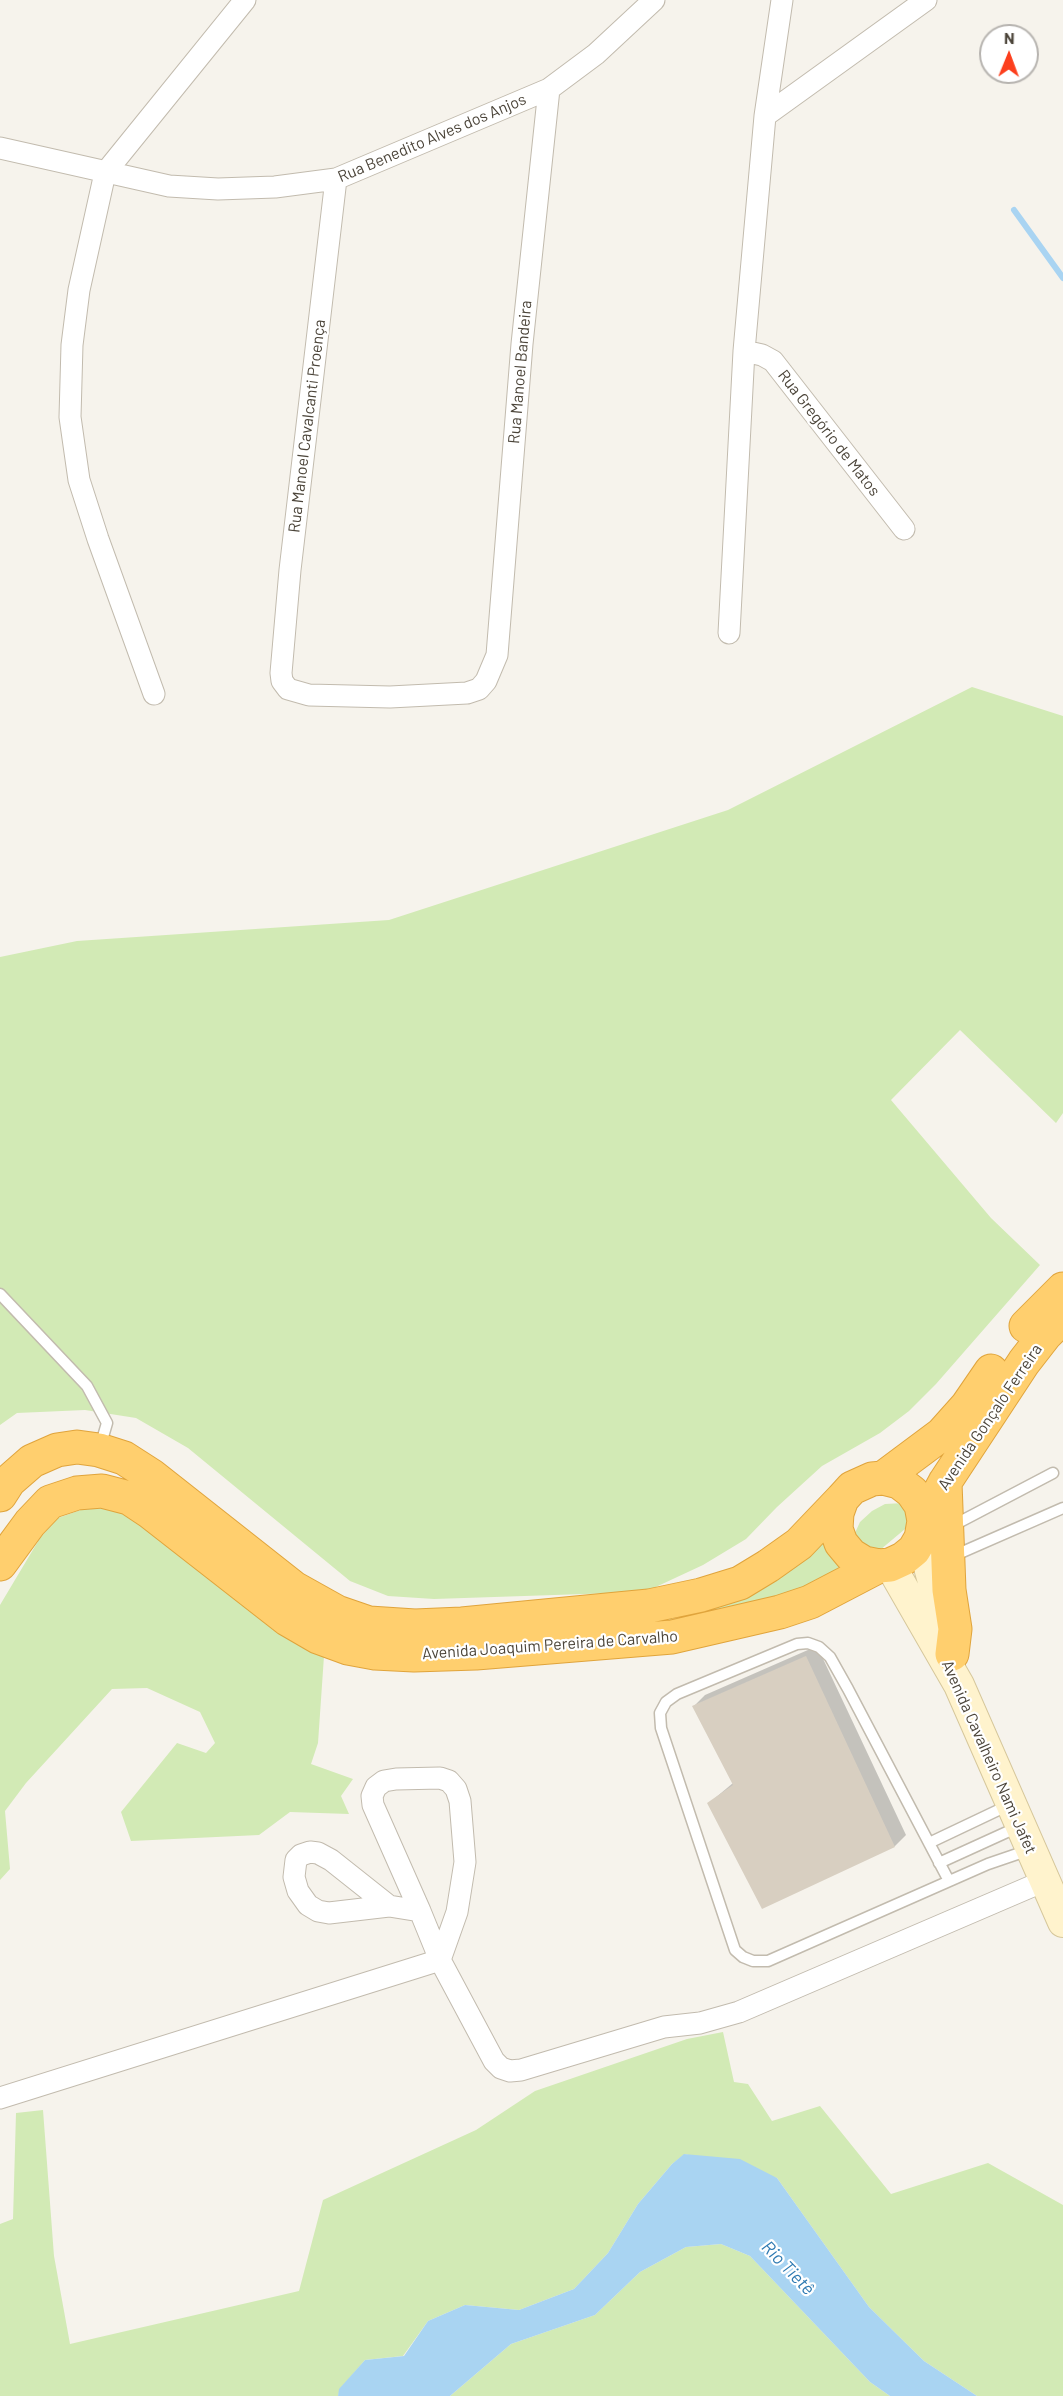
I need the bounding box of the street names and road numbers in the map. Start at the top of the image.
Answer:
street label: Rua Benedito Alves dos Anjos [335,90,529,186]
street label: Rua Manoel Bandeira [504,299,536,445]
street label: Rua Manoel Cavalcanti Proença [284,318,330,534]
street label: Rua Gregório de Matos [774,366,884,500]
street label: Avenida Gonçalo Ferreira [934,1340,1046,1494]
street label: Avenida Joaquim Pereira de Carvalho [422,1626,678,1664]
street label: Avenida Cavalheiro Nami Jafet [938,1657,1040,1857]

